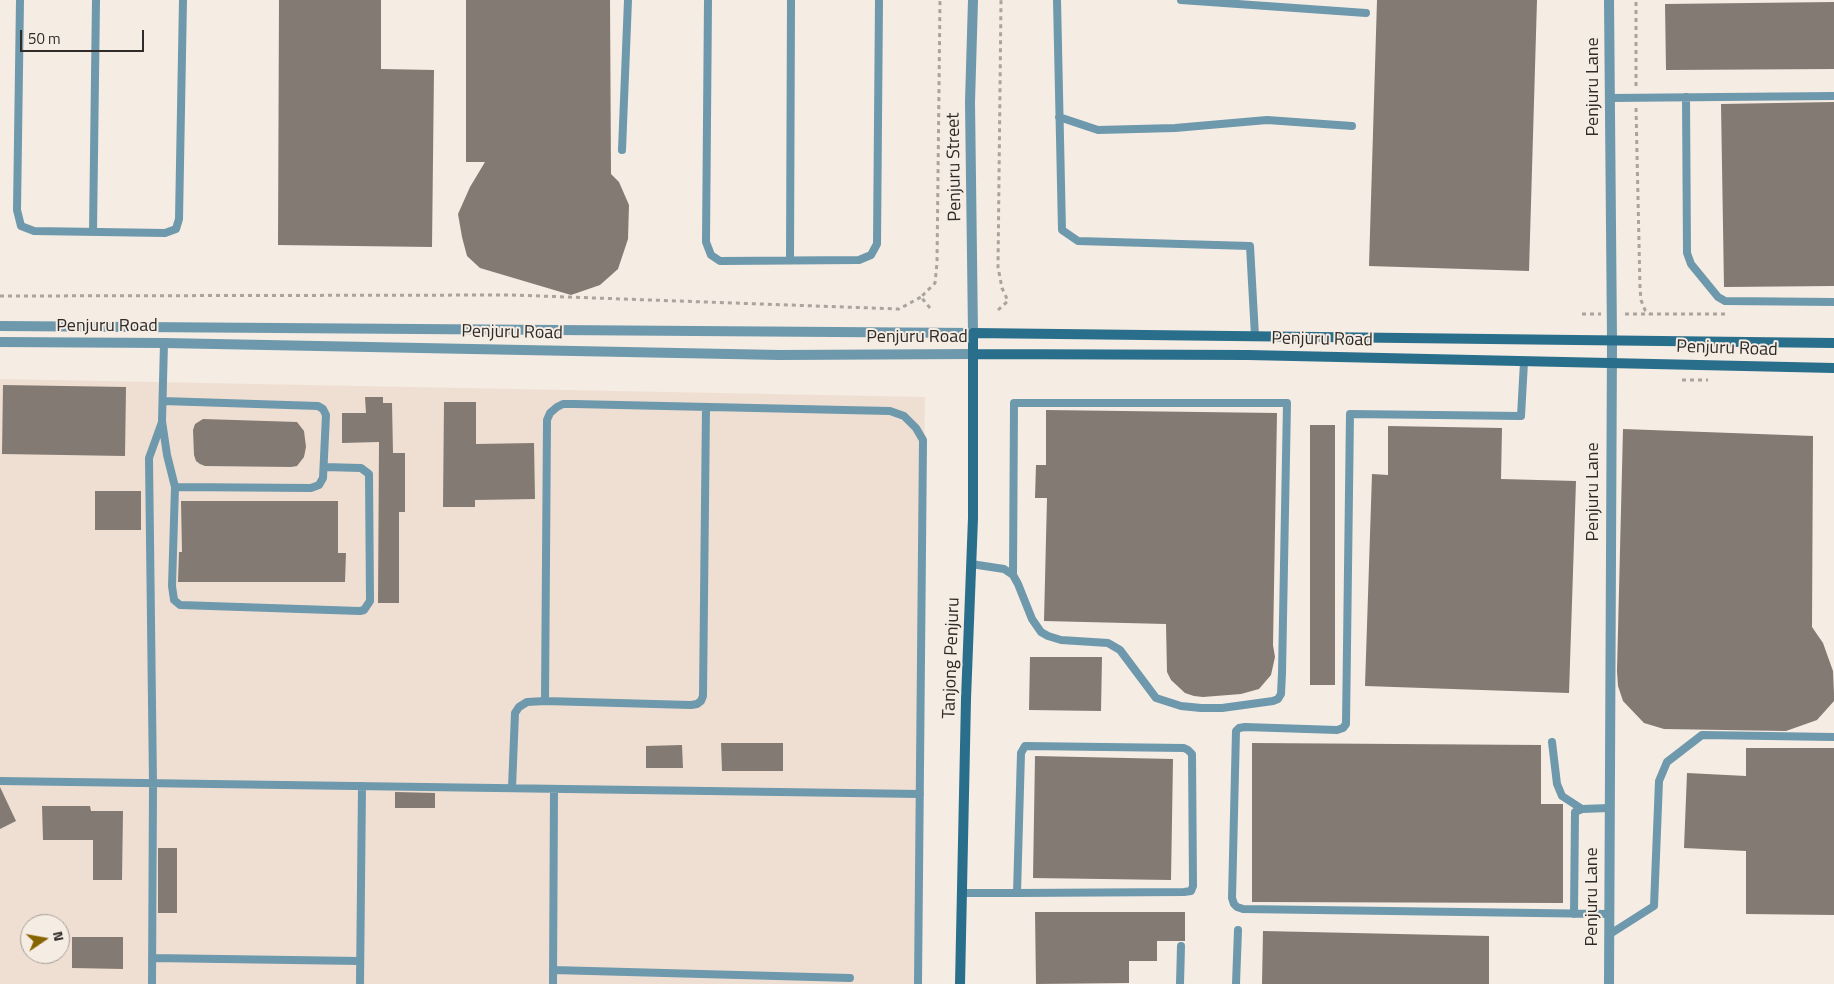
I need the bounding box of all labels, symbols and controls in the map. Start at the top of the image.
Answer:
scale bar [22,20,146,52]
text: 50 m [28,27,61,50]
street label: Penjuru Lane [1583,38,1605,136]
street label: Penjuru Street [943,112,967,222]
street label: Penjuru Road [56,316,158,338]
street label: Penjuru Road [461,321,563,345]
street label: Penjuru Road [866,327,968,349]
street label: Penjuru Road [1271,328,1373,352]
street label: Penjuru Road [1676,336,1778,362]
street label: Penjuru Lane [1583,443,1605,541]
street label: Tanjong Penjuru [939,597,965,719]
street label: Penjuru Lane [1582,848,1604,946]
north arrow [20,914,70,964]
text: N [48,929,70,943]

